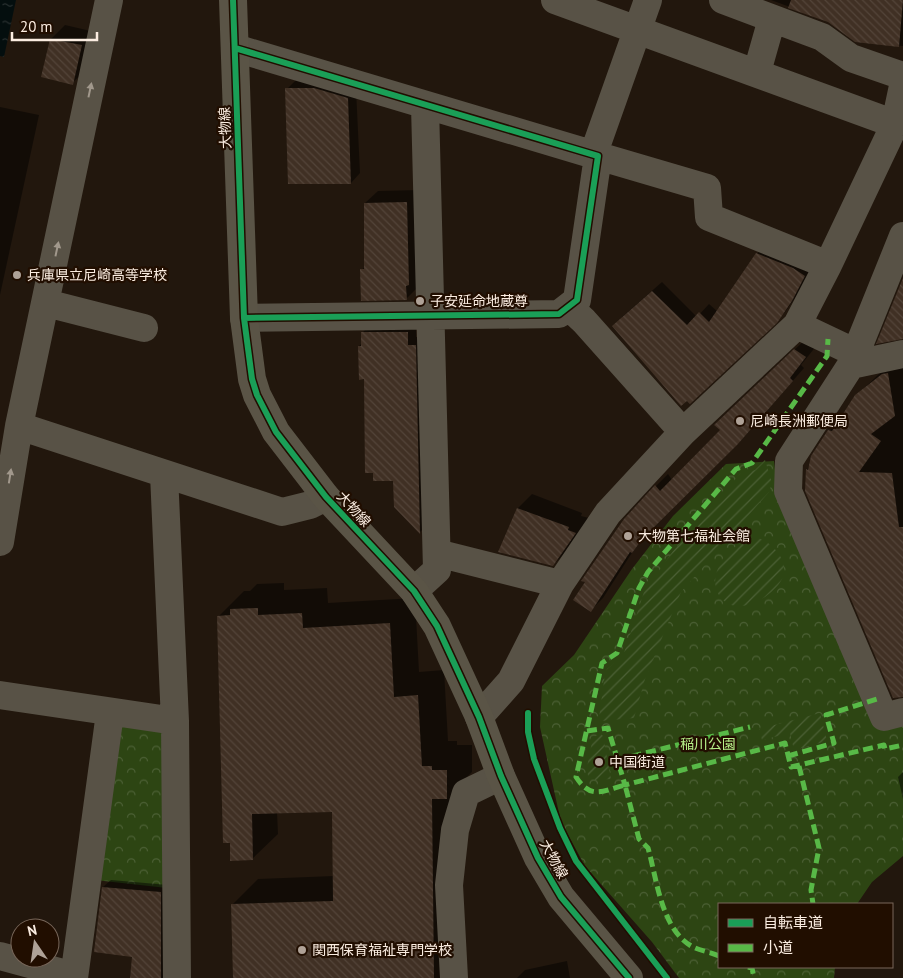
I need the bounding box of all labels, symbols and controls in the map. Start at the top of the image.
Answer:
scale bar [12,10,98,42]
text: 20 m [20,17,53,36]
one-way arrow [86,82,94,97]
street label: 大物線 [215,107,235,149]
one-way arrow [53,241,61,256]
place label: 兵庫県立尼崎高等学校 [27,266,167,284]
marker: 兵庫県立尼崎高等学校 [11,269,23,281]
place label: 子安延命地蔵尊 [430,292,528,310]
marker: 子安延命地蔵尊 [414,295,426,307]
place label: 尼崎長洲郵便局 [750,412,848,430]
marker: 尼崎長洲郵便局 [734,415,746,427]
one-way arrow [7,468,15,484]
street label: 大物線 [333,488,375,530]
place label: 大物第七福祉会館 [638,527,750,545]
marker: 大物第七福祉会館 [622,530,634,542]
park label: 稲川公園 [680,735,736,753]
place label: 中国街道 [609,753,665,771]
marker: 中国街道 [593,756,605,768]
street label: 大物線 [536,836,572,882]
legend [718,903,893,968]
text: 自転車道 [763,913,823,932]
north arrow [10,918,60,968]
text: N [26,921,39,940]
text: 小道 [763,938,793,957]
place label: 関西保育福祉専門学校 [312,941,452,959]
marker: 関西保育福祉専門学校 [296,944,308,956]

